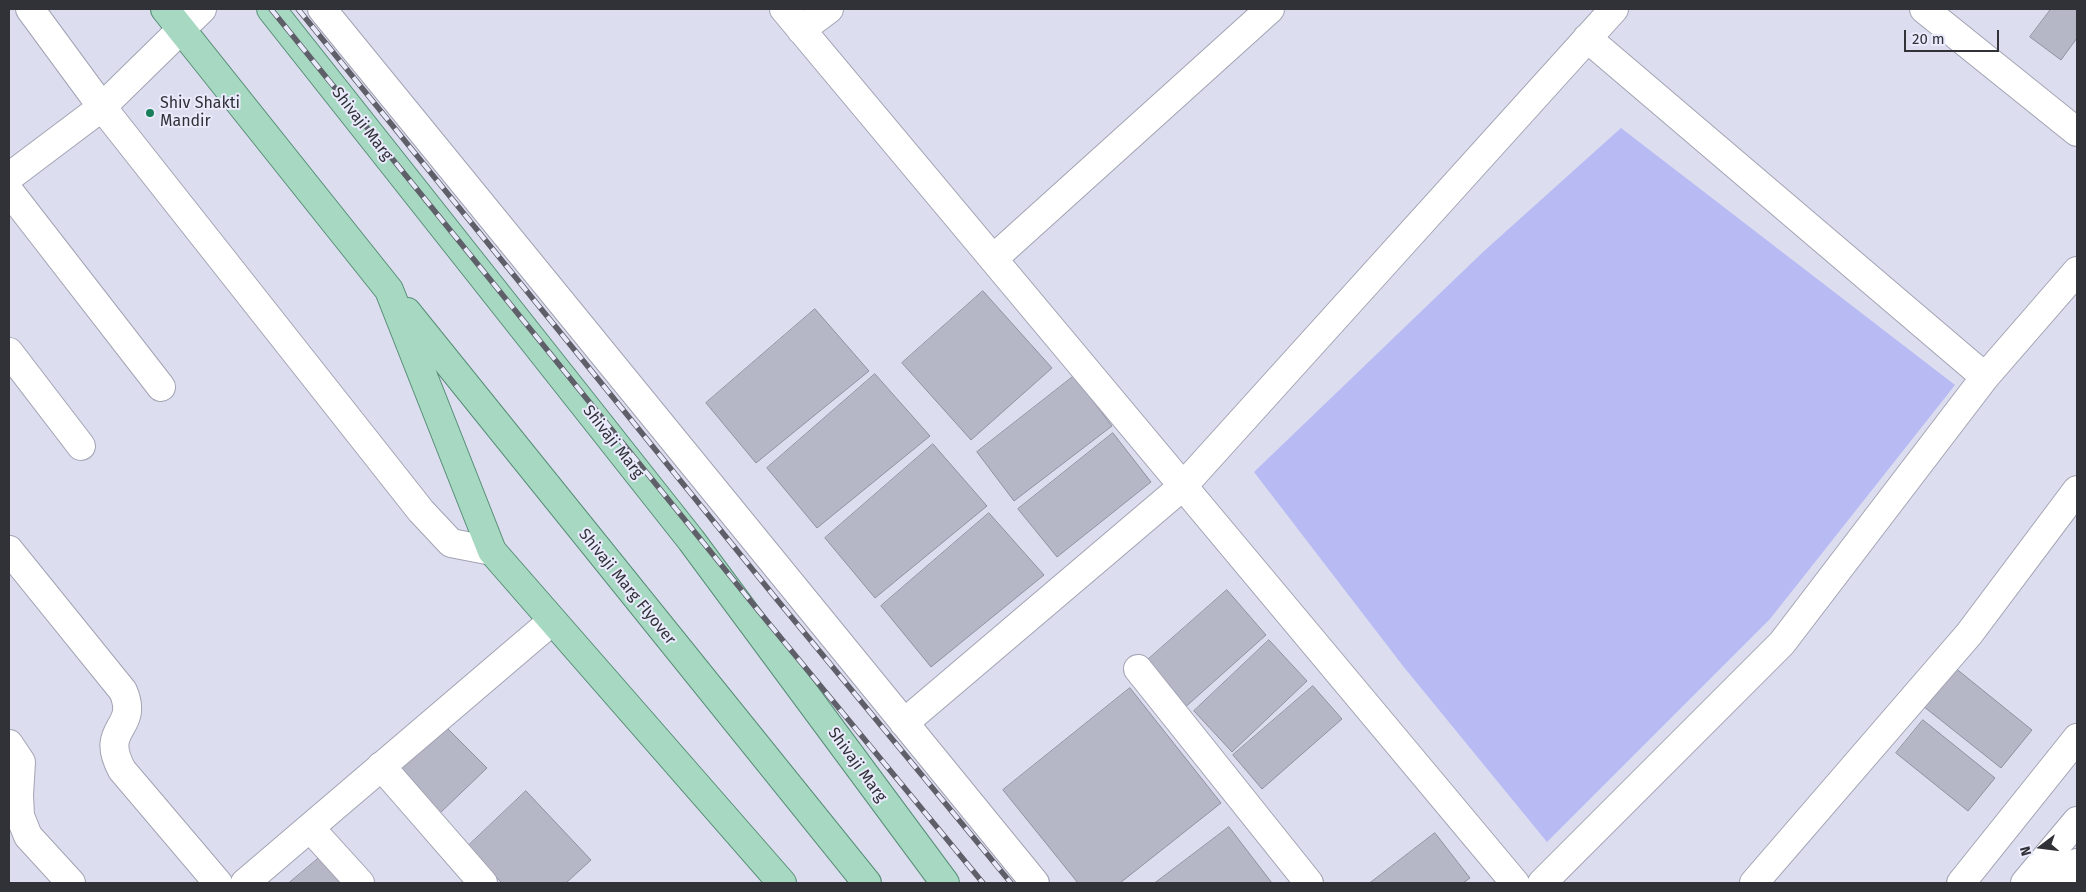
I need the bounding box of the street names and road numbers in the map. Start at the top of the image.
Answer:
street label: Shivaji Marg [328,84,396,164]
street label: Shivaji Marg [579,402,647,482]
street label: Shivaji Marg Flyover [574,525,680,649]
street label: Shivaji Marg [824,724,890,806]

